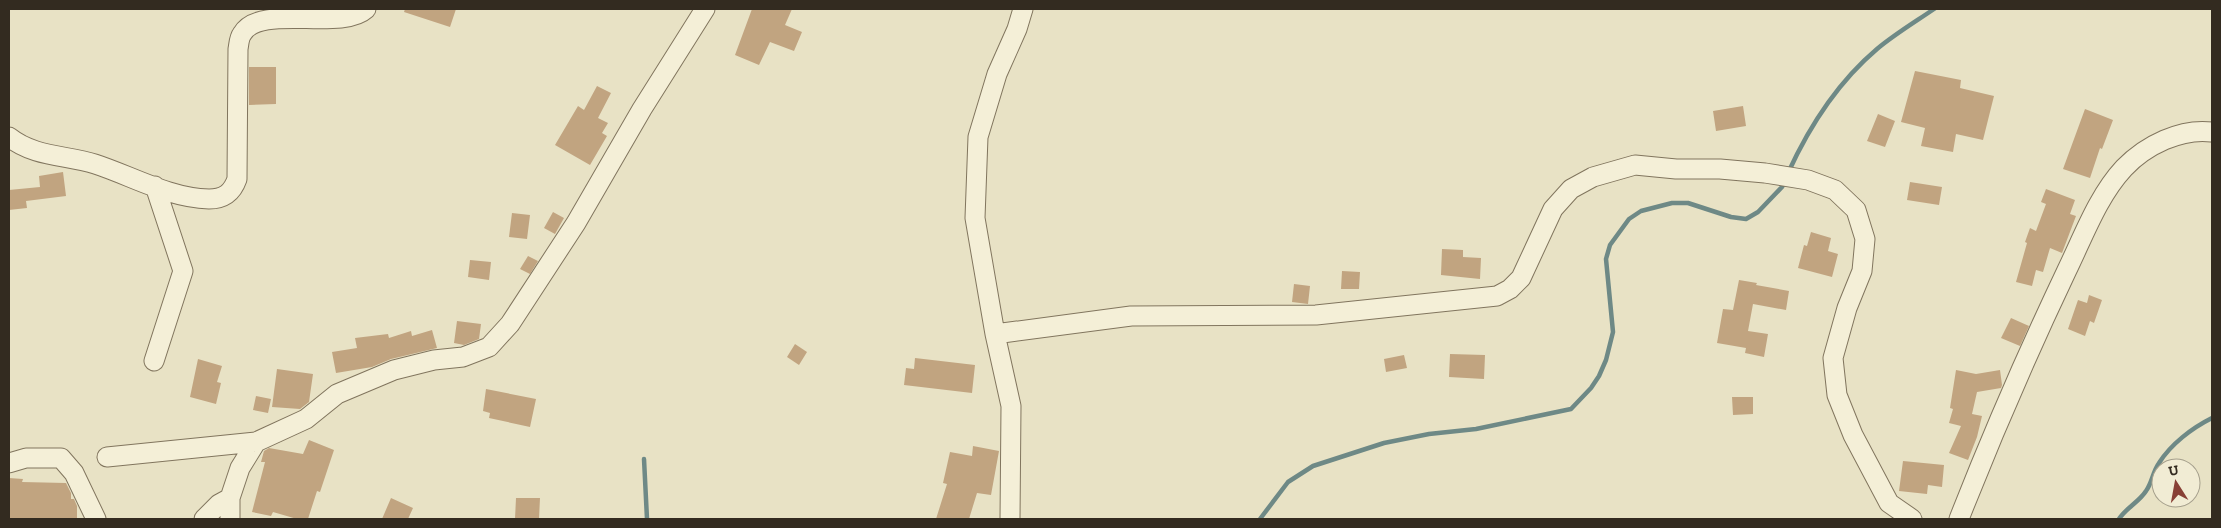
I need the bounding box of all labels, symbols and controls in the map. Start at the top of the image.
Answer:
north arrow [2151,458,2201,508]
text: U [2167,461,2180,480]

